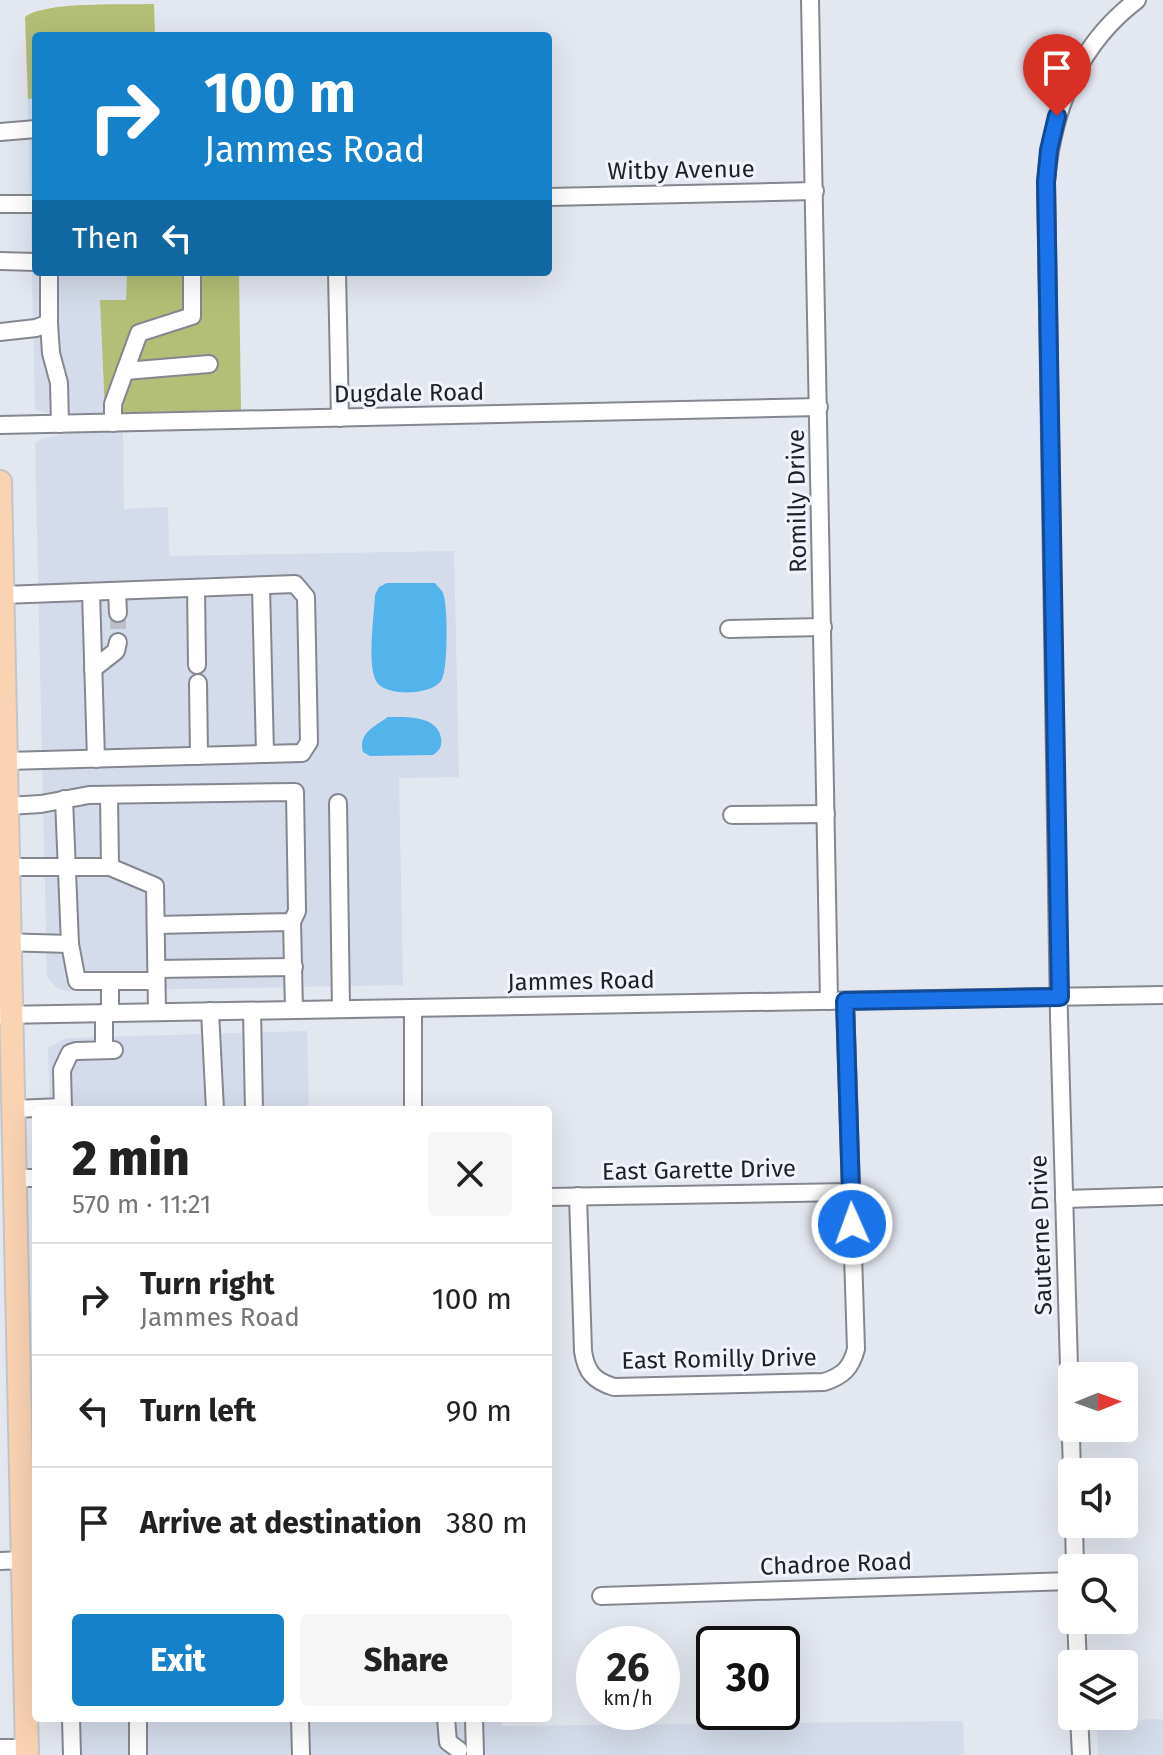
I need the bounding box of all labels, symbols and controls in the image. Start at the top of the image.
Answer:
pin [1023,34,1091,116]
icon: arrive [1035,46,1079,90]
text: 100 m [204,60,356,127]
icon: right [72,64,176,168]
text: Jammes Road [204,128,425,172]
street label: Witby Avenue [607,155,755,185]
icon: left [155,216,199,260]
text: Then [72,220,139,256]
street label: Dugdale Road [334,378,484,408]
street label: Romilly Drive [782,429,812,573]
street label: Jammes Road [507,966,655,996]
text: 2 min [72,1130,190,1188]
button: close [428,1132,512,1216]
street label: East Garette Drive [602,1154,796,1186]
street label: Sauterne Drive [1024,1154,1058,1316]
position arrow [810,1182,894,1266]
text: 570 m · 11:21 [72,1189,211,1220]
text: Turn right [140,1266,275,1302]
icon: right [72,1277,116,1321]
text: 100 m [432,1281,512,1317]
text: Jammes Road [140,1302,300,1333]
street label: East Romilly Drive [621,1343,817,1375]
north arrow [1058,1362,1138,1442]
map controls [1058,1362,1138,1730]
icon: left [72,1389,116,1433]
text: Turn left [140,1393,256,1429]
text: 90 m [446,1393,512,1429]
button: sound [1058,1458,1138,1538]
icon: arrive [72,1501,116,1545]
text: Arrive at destination [140,1505,422,1541]
text: 380 m [446,1505,528,1541]
street label: Chadroe Road [760,1547,912,1581]
button: search [1058,1554,1138,1634]
button: Exit [72,1614,284,1706]
button: Share [300,1614,512,1706]
speed limit sign: 30 [696,1626,800,1730]
text: 26 [606,1644,650,1692]
button: layers [1058,1650,1138,1730]
text: km/h [603,1686,653,1710]

